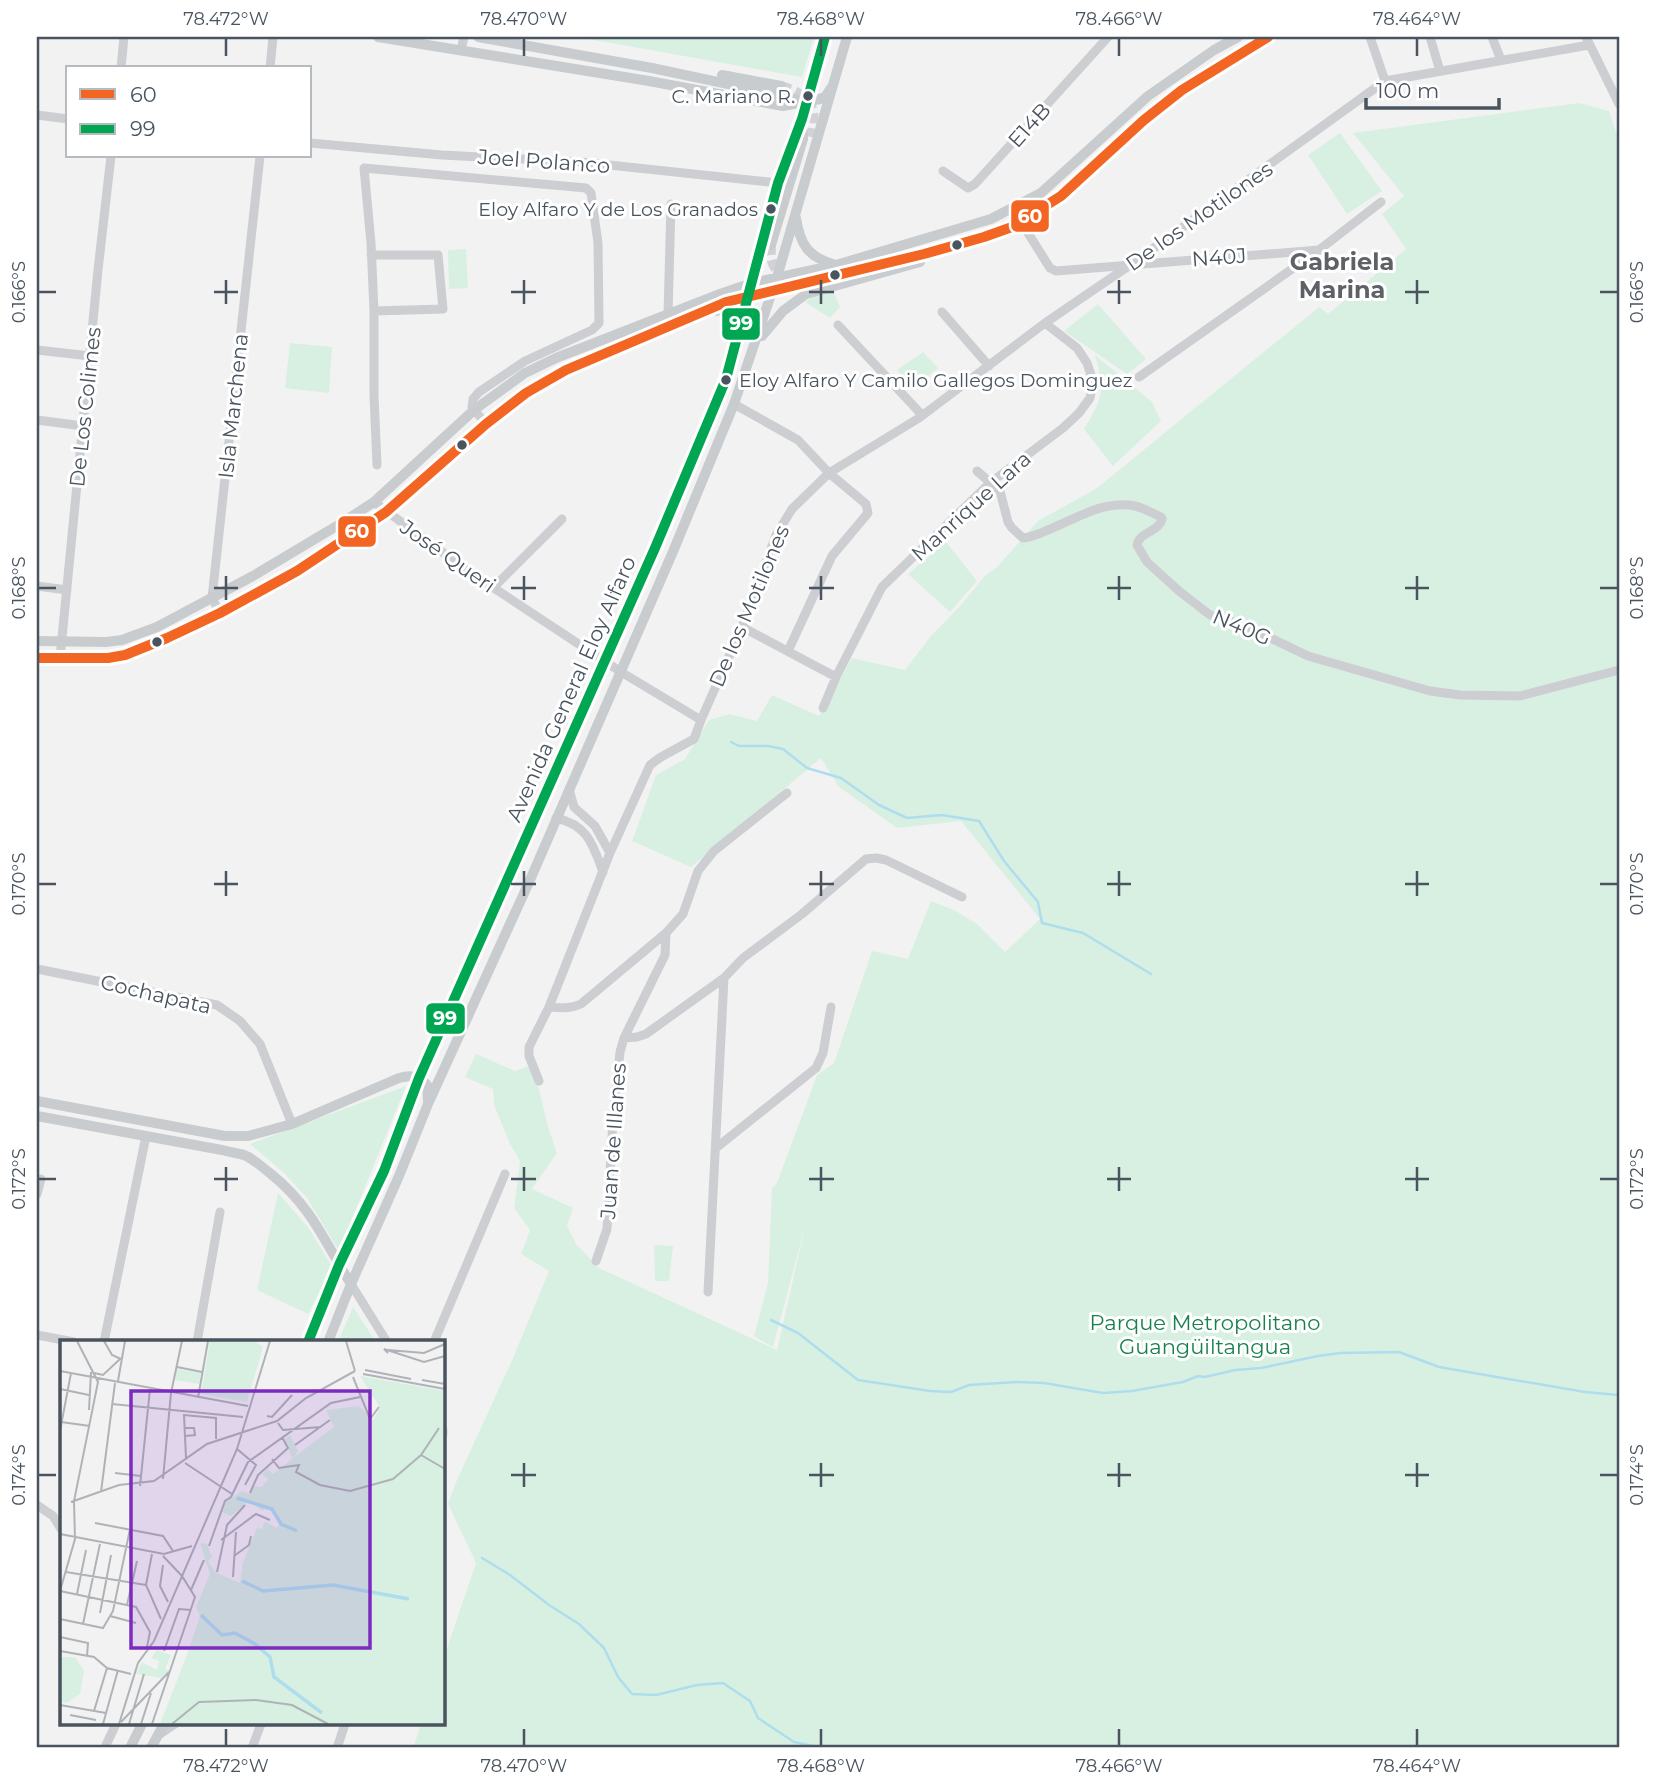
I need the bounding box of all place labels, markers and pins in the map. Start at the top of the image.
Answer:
place label: C. Mariano R. [672,85,795,108]
marker: C. Mariano R. [801,89,815,103]
place label: Eloy Alfaro Y de Los Granados [478,198,758,221]
marker: Eloy Alfaro Y de Los Granados [764,202,778,216]
unlabelled marker [950,238,964,252]
unlabelled marker [828,268,842,282]
place label: Eloy Alfaro Y Camilo Gallegos Dominguez [739,369,1132,392]
marker: Eloy Alfaro Y Camilo Gallegos Dominguez [719,373,733,387]
unlabelled marker [455,438,469,452]
unlabelled marker [150,635,164,649]

